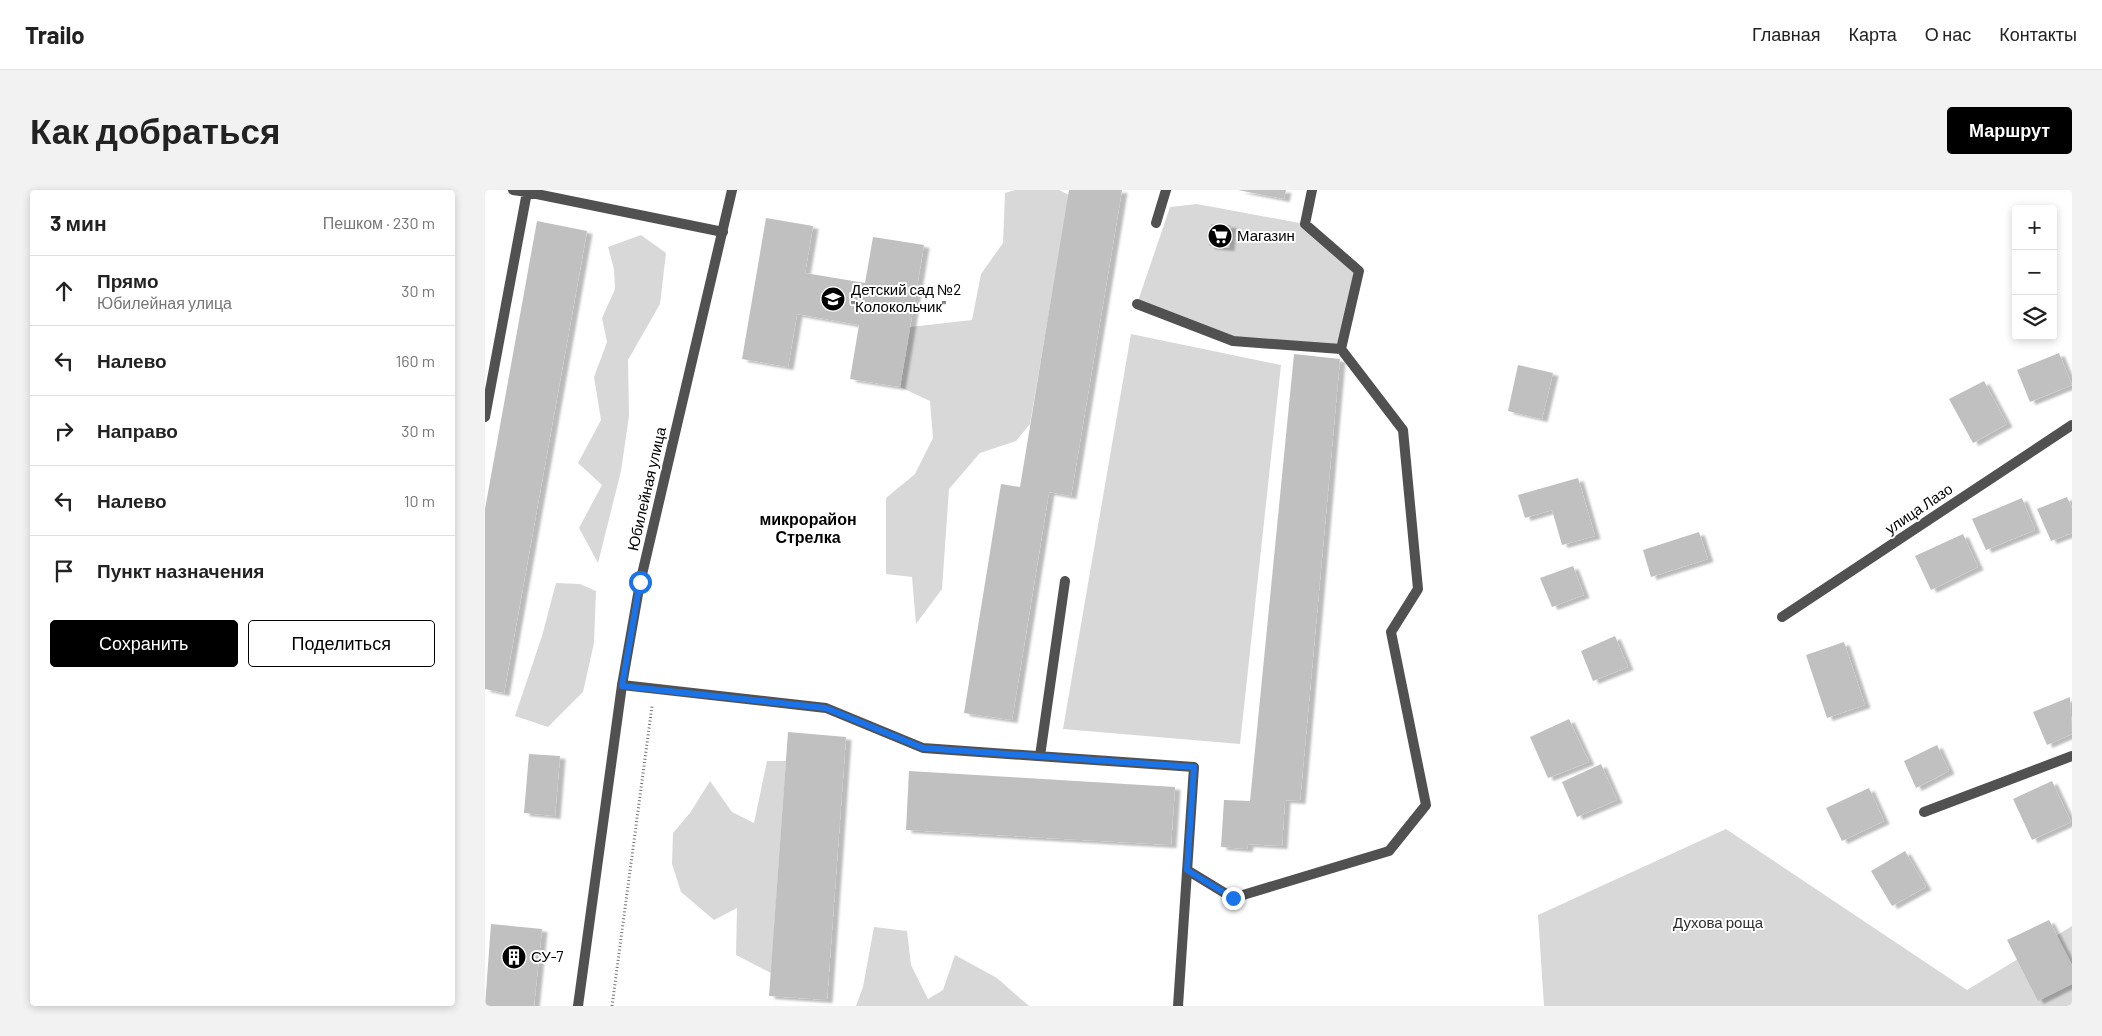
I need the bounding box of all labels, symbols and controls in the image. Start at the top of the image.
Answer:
text: Trailo [25,20,85,49]
text: Главная [1752,23,1821,45]
text: Карта [1849,23,1897,45]
text: О нас [1925,23,1971,45]
text: Контакты [1999,23,2077,45]
button: Маршрут [1947,107,2072,154]
text: Как добраться [30,109,280,151]
map controls [2012,205,2057,340]
button: + [2012,205,2057,250]
text: 3 мин [50,210,107,235]
text: Пешком · 230 m [323,213,435,232]
supermarket icon: Магазин [1207,223,1233,249]
place label: Магазин [1237,226,1295,244]
button: − [2012,250,2057,295]
text: Прямо [97,269,159,292]
icon: ahead [50,277,78,305]
place label: Детский сад №2 "Колокольчик" [851,280,961,315]
text: 30 m [401,281,435,300]
school or university icon: Детский сад №2 "Колокольчик" [820,286,846,312]
text: Юбилейная улица [97,293,232,312]
button: layers [2012,295,2057,340]
icon: left [50,347,78,375]
text: Налево [97,349,167,372]
text: 160 m [396,351,435,370]
icon: right [50,417,78,445]
text: Направо [97,419,178,442]
text: 30 m [401,421,435,440]
street label: Юбилейная улица [623,424,669,552]
street label: улица Лазо [1881,479,1956,537]
icon: left [50,487,78,515]
text: Налево [97,489,167,512]
text: 10 m [404,491,435,510]
district label: микрорайон Стрелка [759,509,857,546]
icon: arrive [50,557,78,585]
text: Пункт назначения [97,559,264,582]
route start [629,571,652,594]
button: Сохранить [50,620,238,667]
button: Поделиться [248,620,435,667]
route end [1222,887,1245,910]
park label: Духова роща [1673,913,1764,931]
building icon: СУ-7 [501,944,527,970]
place label: СУ-7 [531,947,563,965]

